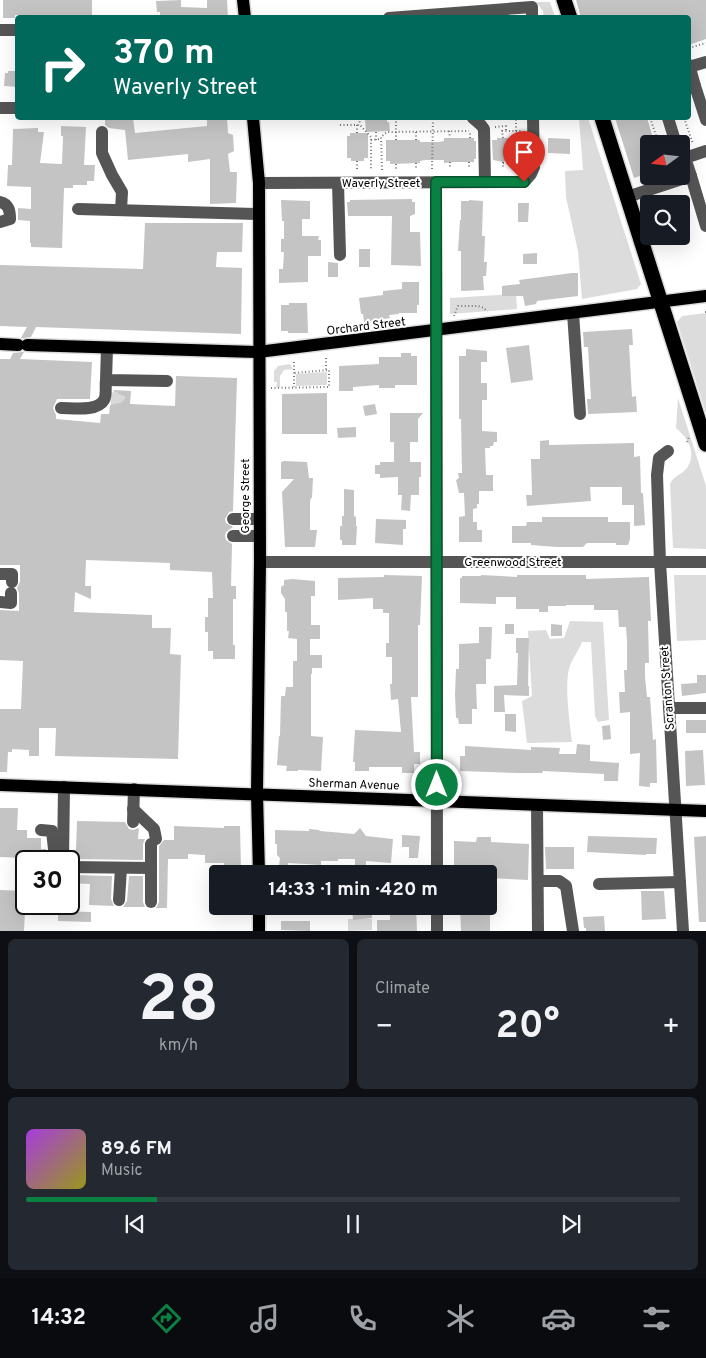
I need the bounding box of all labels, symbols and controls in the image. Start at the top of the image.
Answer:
text: 370 m [113,32,215,76]
icon: right [30,35,95,100]
text: Waverly Street [113,75,257,102]
pin [503,131,545,182]
north arrow [640,135,690,185]
map controls [640,135,690,245]
icon: arrive [510,138,538,166]
street label: Waverly Street [342,176,420,192]
button: search [640,195,690,245]
street label: Orchard Street [326,314,407,340]
street label: George Street [238,459,254,533]
street label: Greenwood Street [464,555,562,571]
street label: Scranton Street [657,645,679,730]
position arrow [410,758,462,810]
street label: Sherman Avenue [308,775,400,795]
speed limit sign: 30 [15,850,80,915]
text: 14:33 · 1 min · 420 m [268,878,438,902]
text: 28 [138,962,219,1044]
text: Climate [375,979,430,999]
text: 20° [495,1003,560,1052]
text: − [375,1010,393,1046]
text: + [662,1010,680,1046]
text: km/h [159,1036,198,1056]
text: 89.6 FM [101,1137,172,1161]
text: Music [101,1161,142,1181]
icon: previous [121,1210,149,1238]
icon: pause [339,1210,367,1238]
icon: next [557,1210,585,1238]
icon: directions [149,1301,184,1336]
icon: music [247,1301,282,1336]
icon: phone [345,1301,380,1336]
icon: climate [443,1301,478,1336]
icon: car [541,1301,576,1336]
icon: filters [639,1301,674,1336]
text: 14:32 [32,1305,86,1332]

